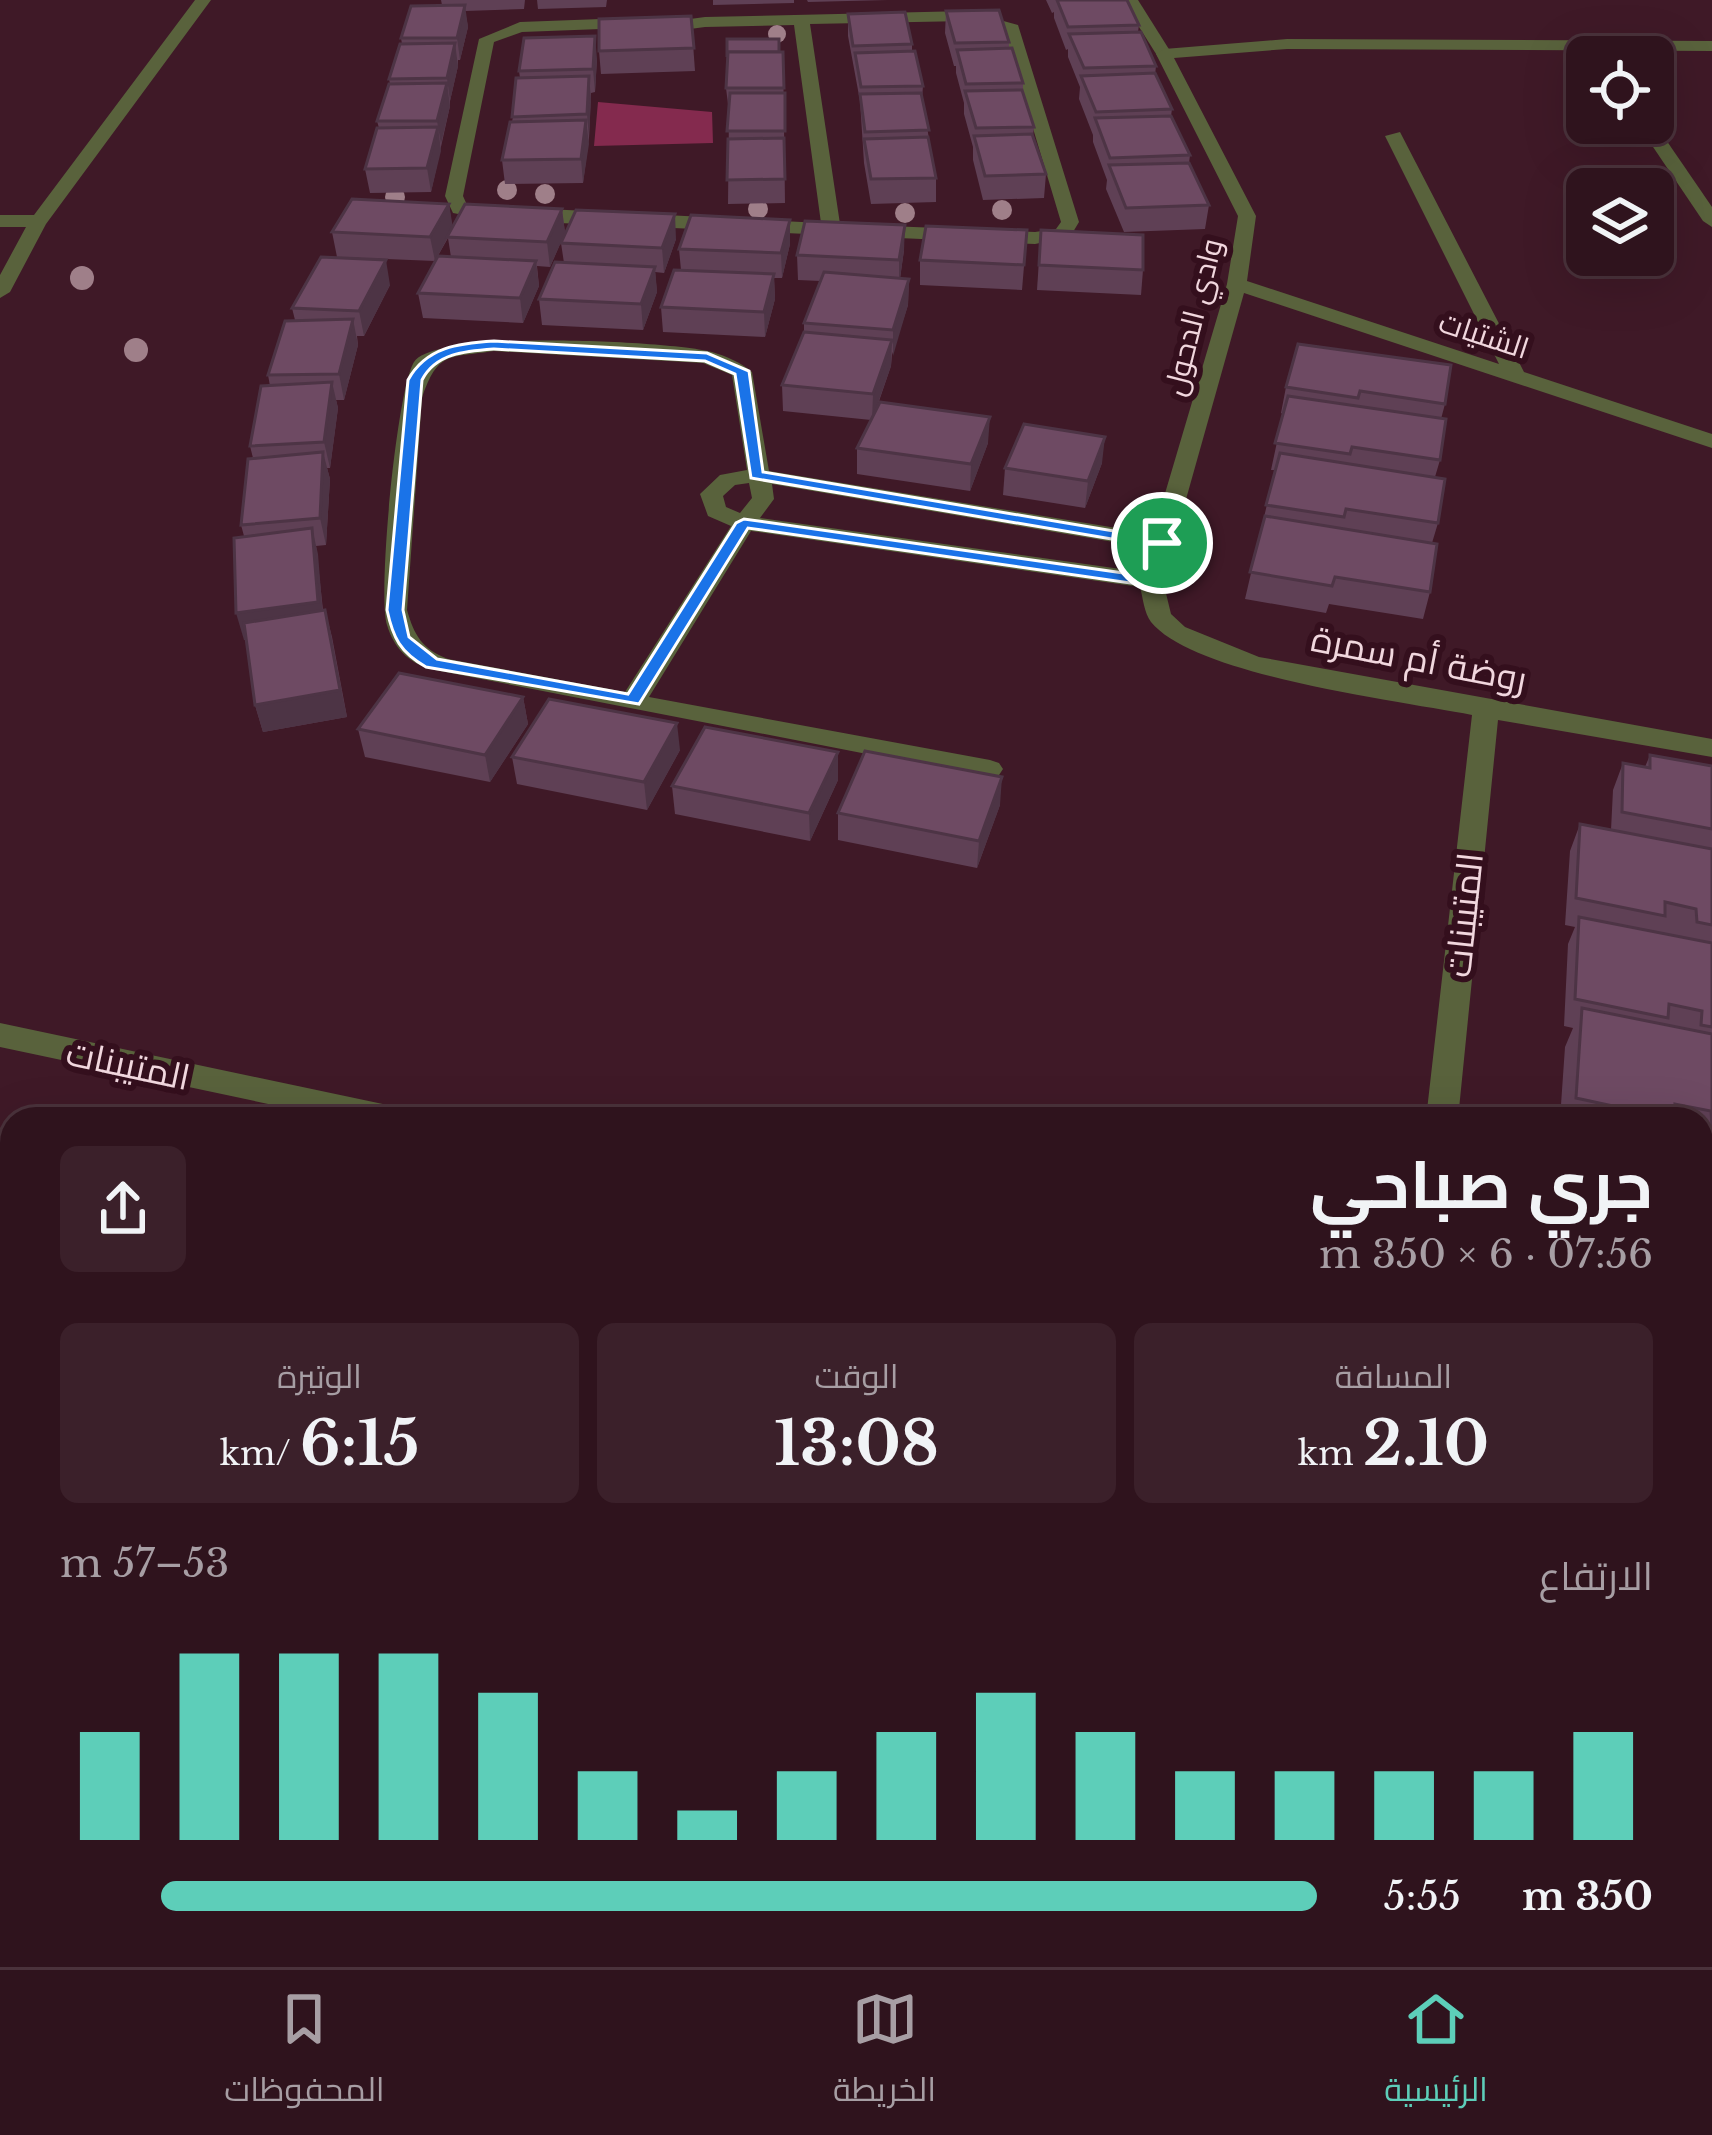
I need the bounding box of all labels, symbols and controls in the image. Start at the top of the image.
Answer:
map controls [1566,36,1674,276]
button: locate [1566,36,1674,144]
button: layers [1566,168,1674,276]
street label: وادي الدحول [1156,235,1235,401]
street label: الشتيات [1434,303,1534,367]
pin [1111,492,1213,594]
icon: arrive [1129,510,1195,576]
street label: روضة أم سمرة [1307,616,1530,704]
street label: المتيبنات [1435,850,1493,980]
street label: المتيبنات [62,1030,194,1100]
text: جري صباحي [1310,1144,1653,1226]
button: share [60,1146,186,1272]
text: 07:56 · 6 × 350 m [1319,1230,1653,1279]
text: الوتيرة [277,1356,362,1397]
text: الوقت [814,1356,899,1397]
text: المسافة [1335,1356,1452,1397]
text: 6:15 [300,1407,419,1481]
text: 13:08 [774,1407,939,1481]
text: 2.10 [1363,1407,1489,1481]
text: /km [220,1433,300,1474]
text: km [1298,1433,1363,1474]
text: 53–57 m [60,1539,229,1588]
text: الارتفاع [1539,1552,1653,1601]
text: 5:55 [1383,1872,1461,1921]
text: 350 m [1522,1872,1653,1921]
tab: المحفوظات [224,1986,385,2120]
tab: الخريطة [833,1986,936,2120]
tab: الرئيسية [1384,1986,1488,2120]

